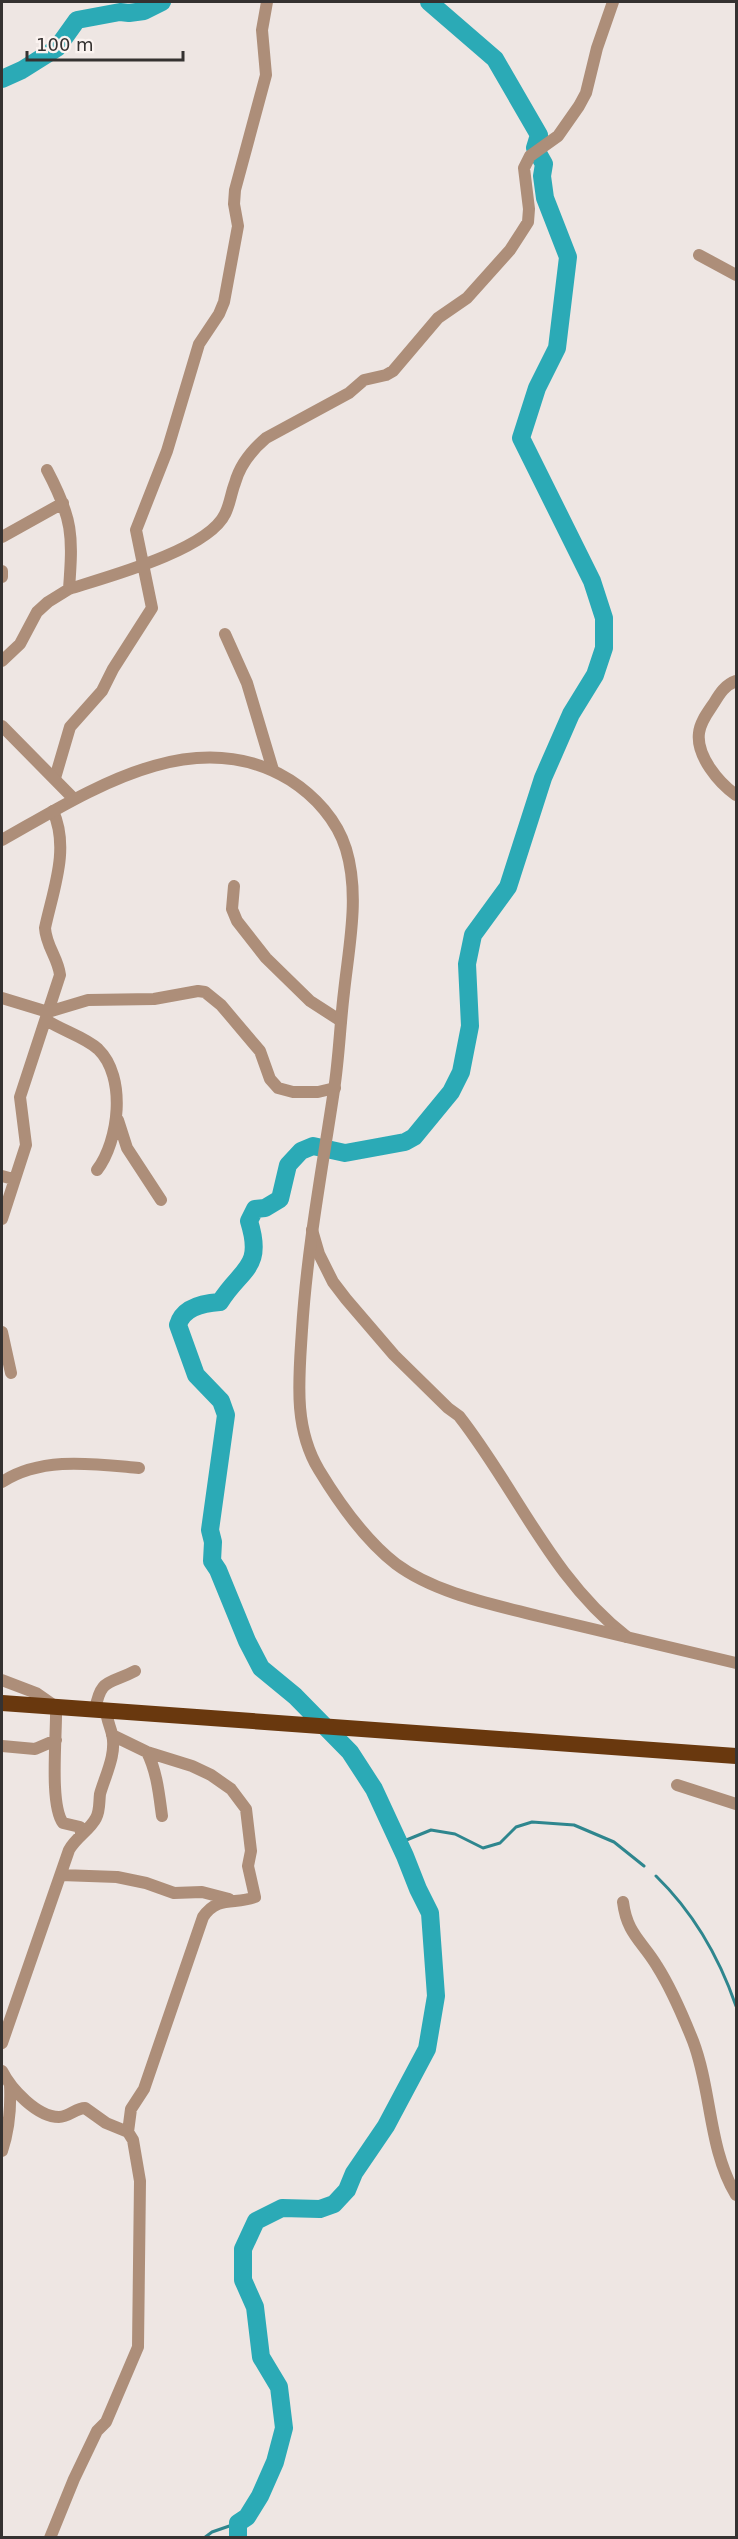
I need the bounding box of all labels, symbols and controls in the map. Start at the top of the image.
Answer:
scale bar [27,24,183,62]
text: 100 m [36,34,94,55]

